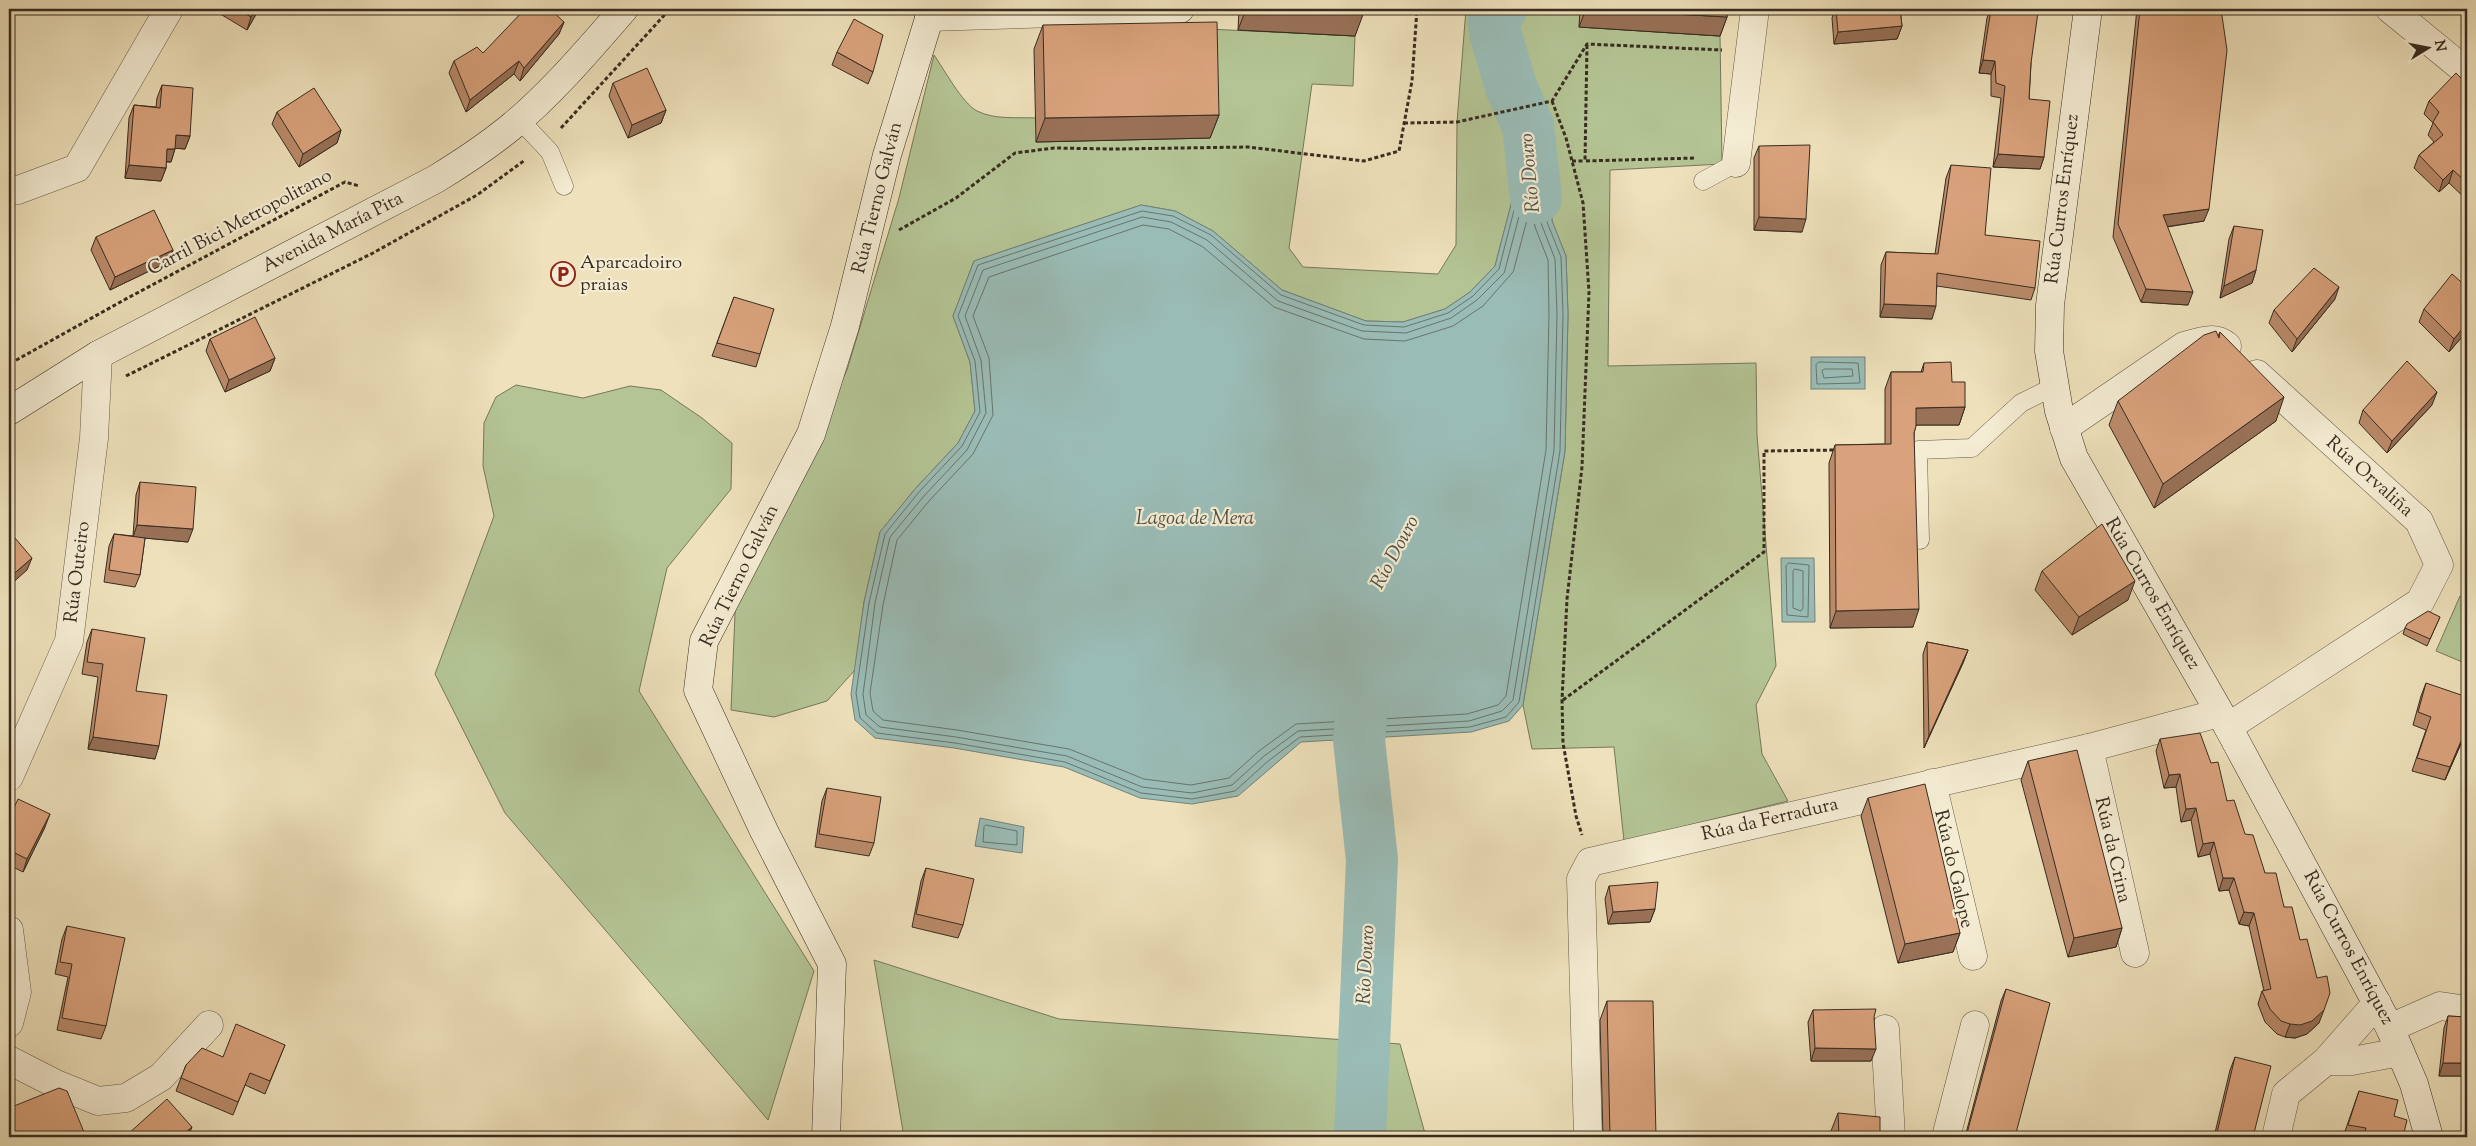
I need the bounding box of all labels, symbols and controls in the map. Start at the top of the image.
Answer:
north arrow [2404,22,2454,72]
text: N [2428,39,2450,53]
street label: Rúa Curros Enríquez [2039,112,2087,286]
street label: Rúa Tierno Galván [846,119,910,277]
water label: Río Douro [1513,132,1549,214]
street label: Carril Bici Metropolitano [143,163,337,283]
street label: Avenida María Pita [258,186,408,280]
place label: Aparcadoiro praias [580,250,682,299]
parking icon: Aparcadoiro praias [550,261,576,287]
street label: Rúa Orvaliña [2319,430,2419,524]
street label: Rúa Tierno Galván [694,500,786,652]
water label: Lagoa de Mera [1136,505,1254,534]
water label: Río Douro [1364,511,1428,595]
street label: Rúa Curros Enríquez [2097,513,2207,675]
street label: Rúa Outeiro [58,520,98,624]
street label: Rúa da Ferradura [1699,791,1841,849]
street label: Rúa da Crina [2087,794,2137,906]
street label: Rúa do Galope [1926,807,1980,931]
street label: Rúa Curros Enríquez [2296,866,2400,1030]
water label: Río Douro [1350,924,1384,1006]

